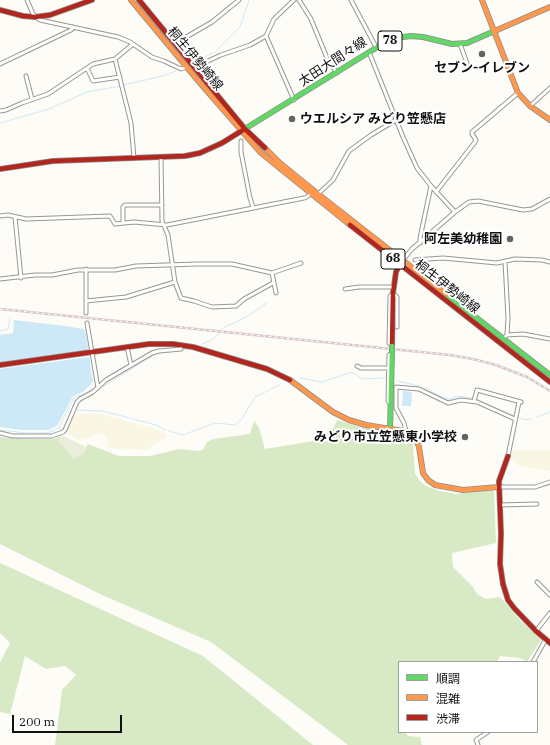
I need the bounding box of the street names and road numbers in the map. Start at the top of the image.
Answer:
street label: 桐生伊勢崎線 [164,24,226,94]
road number: 78 [378,31,402,51]
street label: 太田大間々線 [296,34,370,90]
road number: 68 [381,249,405,269]
street label: 桐生伊勢崎線 [411,257,483,317]

